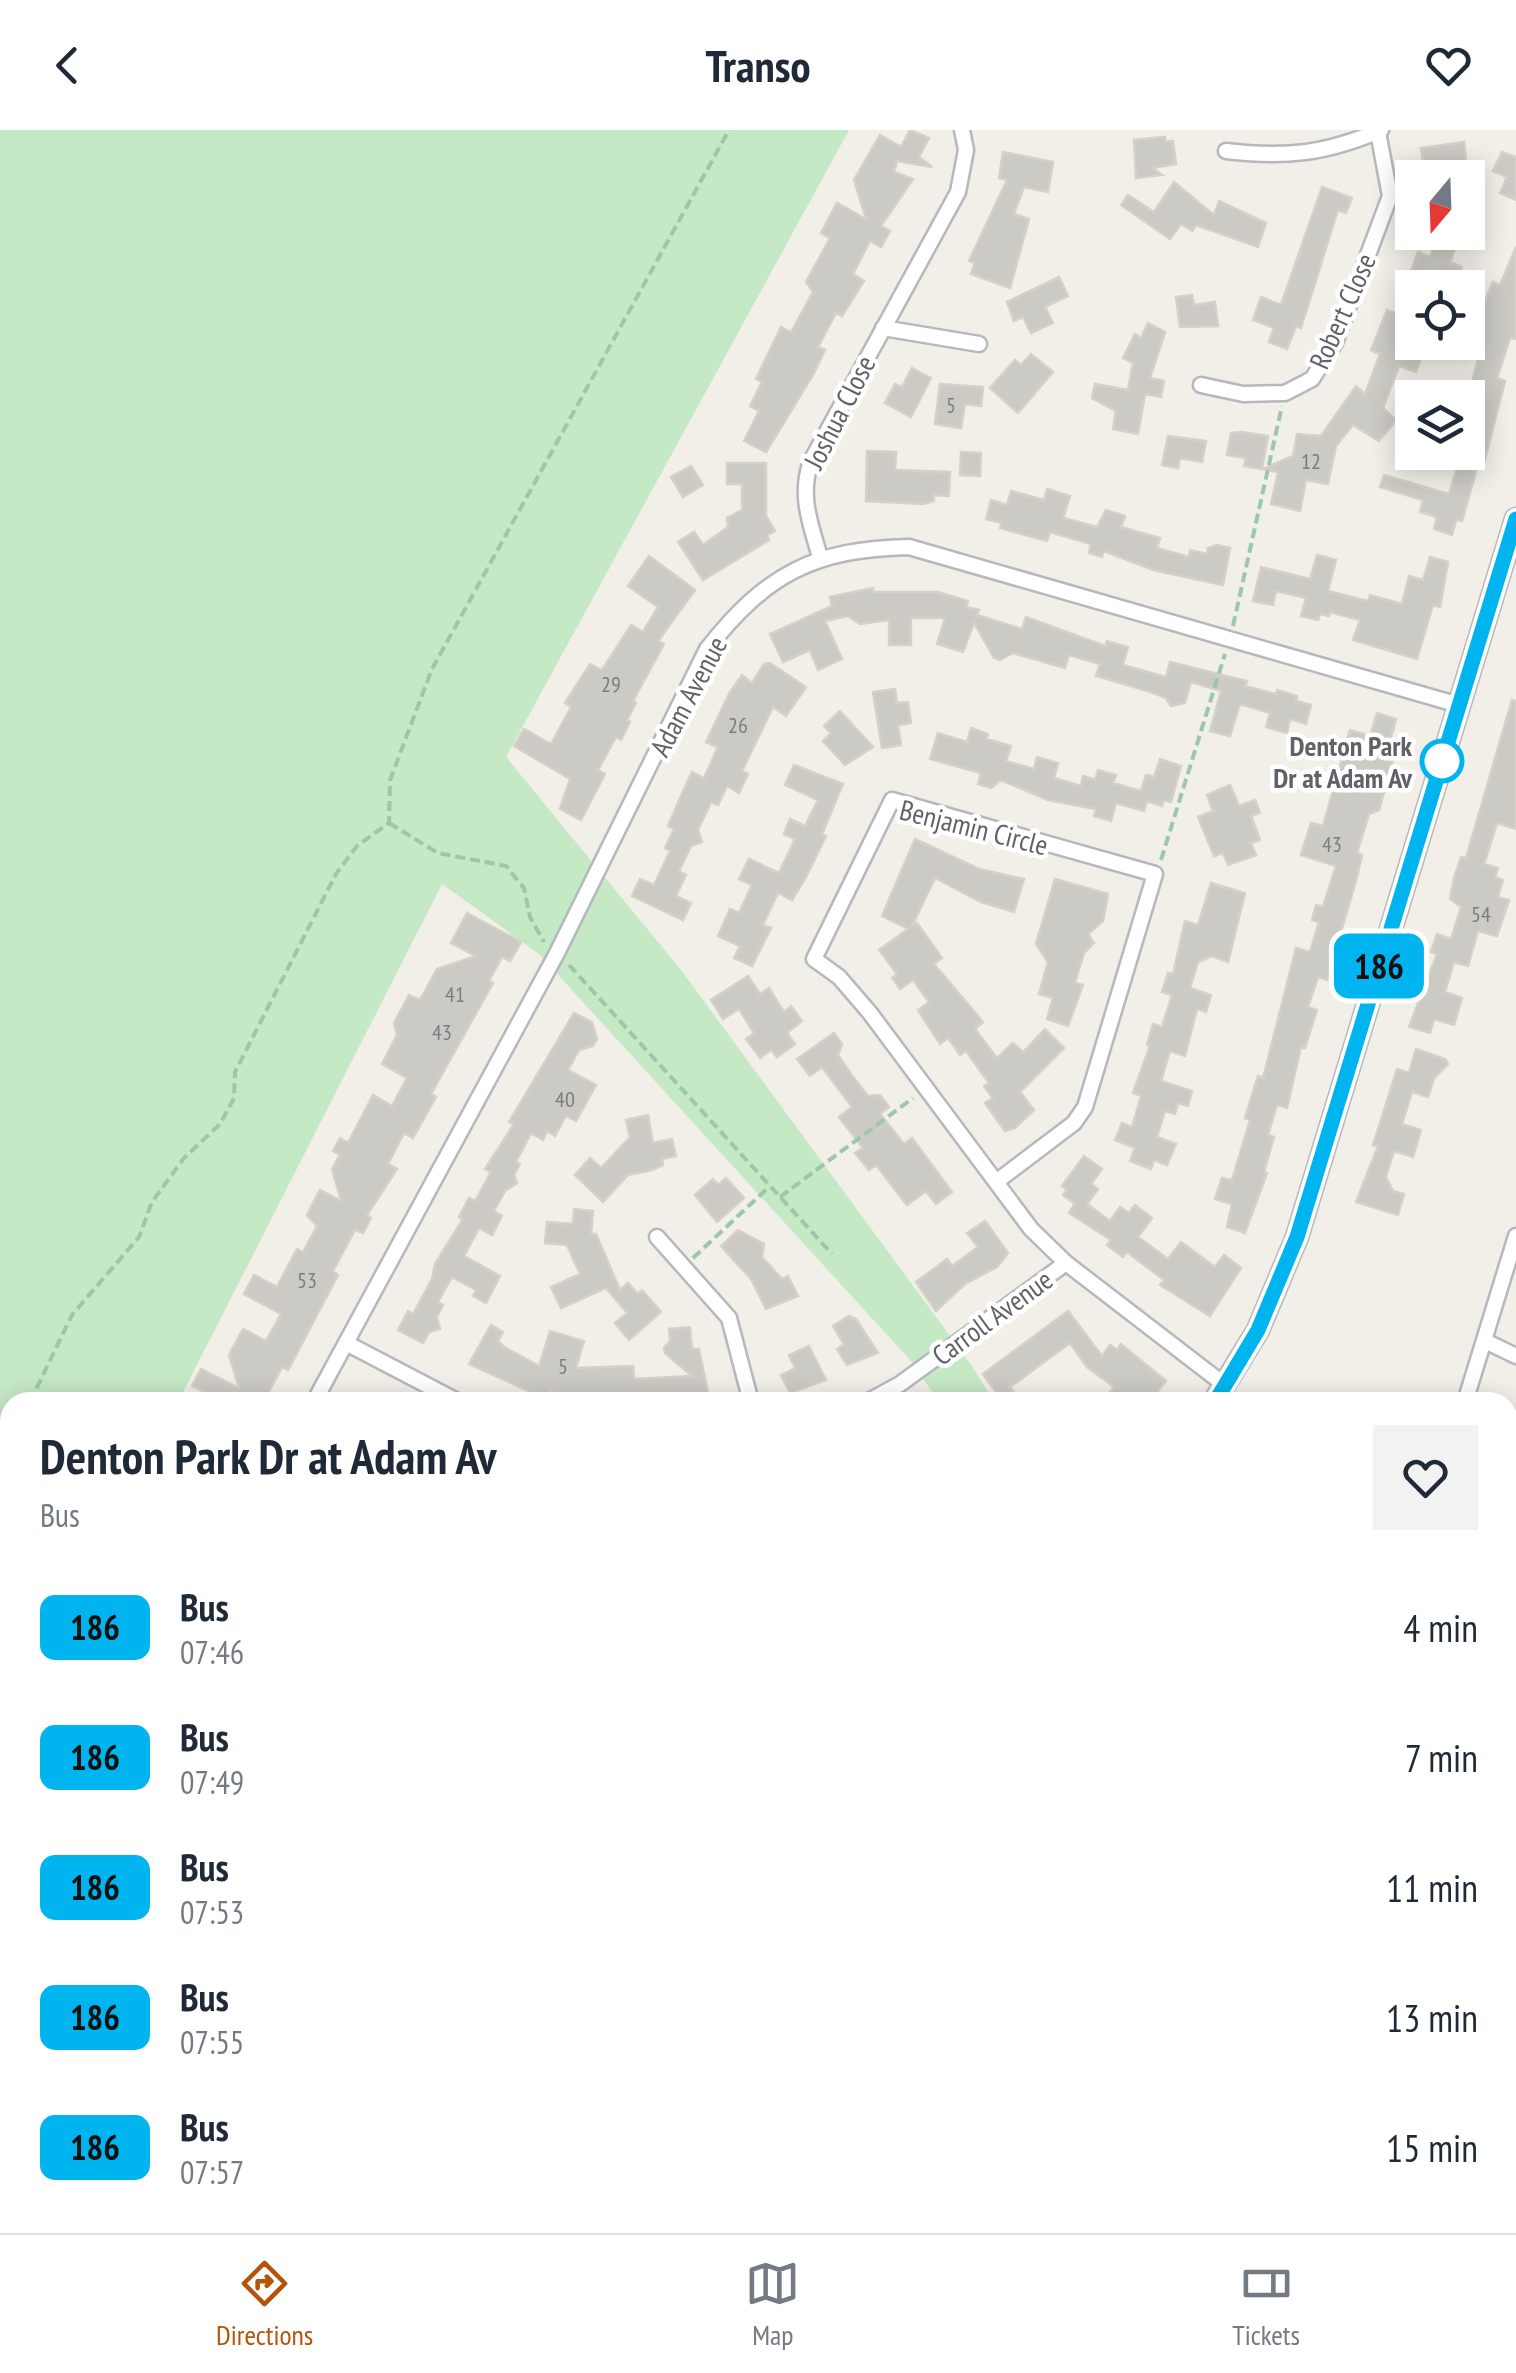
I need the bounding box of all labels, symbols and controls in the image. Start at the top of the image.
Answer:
text: Transo [705,36,811,94]
icon: back [40,38,95,93]
icon: heart [1421,38,1476,93]
north arrow [1395,160,1485,250]
map controls [1395,160,1485,470]
street label: Robert Close [1300,247,1384,375]
button: locate [1395,270,1485,360]
street label: Joshua Close [794,349,883,476]
button: layers [1395,380,1485,470]
house number: 5 [946,391,956,419]
house number: 12 [1301,447,1321,475]
street label: Adam Avenue [641,630,735,762]
house number: 29 [601,670,621,698]
house number: 26 [728,711,748,739]
place label: Denton Park Dr at Adam Av [1273,727,1413,796]
marker: Denton Park Dr at Adam Av [1421,740,1463,782]
street label: Benjamin Circle [896,791,1052,863]
house number: 43 [1322,830,1342,858]
house number: 54 [1471,900,1491,928]
line badge: 186 [1322,934,1436,998]
text: 186 [1354,943,1404,989]
house number: 41 [445,980,465,1008]
house number: 43 [432,1018,452,1046]
house number: 40 [555,1085,575,1113]
street label: Carroll Avenue [924,1261,1060,1373]
house number: 53 [297,1266,317,1294]
house number: 5 [558,1352,568,1380]
text: Denton Park Dr at Adam Av [40,1425,496,1487]
button: heart [1373,1425,1478,1530]
text: Bus [40,1494,80,1536]
text: Bus [180,1582,229,1631]
text: 4 min [1403,1603,1478,1652]
text: 186 [70,1604,120,1650]
text: 07:46 [180,1631,244,1673]
text: Bus [180,1712,229,1761]
text: 7 min [1405,1733,1478,1782]
text: 186 [70,1734,120,1780]
text: 07:49 [180,1761,244,1803]
text: Bus [180,1842,229,1891]
text: 11 min [1386,1863,1478,1912]
text: 186 [70,1864,120,1910]
text: 07:53 [180,1891,244,1933]
text: Bus [180,1972,229,2021]
text: 13 min [1386,1993,1478,2042]
text: 186 [70,1994,120,2040]
text: 07:55 [180,2021,244,2063]
text: Bus [180,2102,229,2151]
text: 15 min [1386,2123,1478,2172]
text: 186 [70,2124,120,2170]
text: 07:57 [180,2151,244,2193]
tab: Directions [216,2256,313,2353]
tab: Map [745,2256,800,2353]
tab: Tickets [1232,2256,1300,2353]

